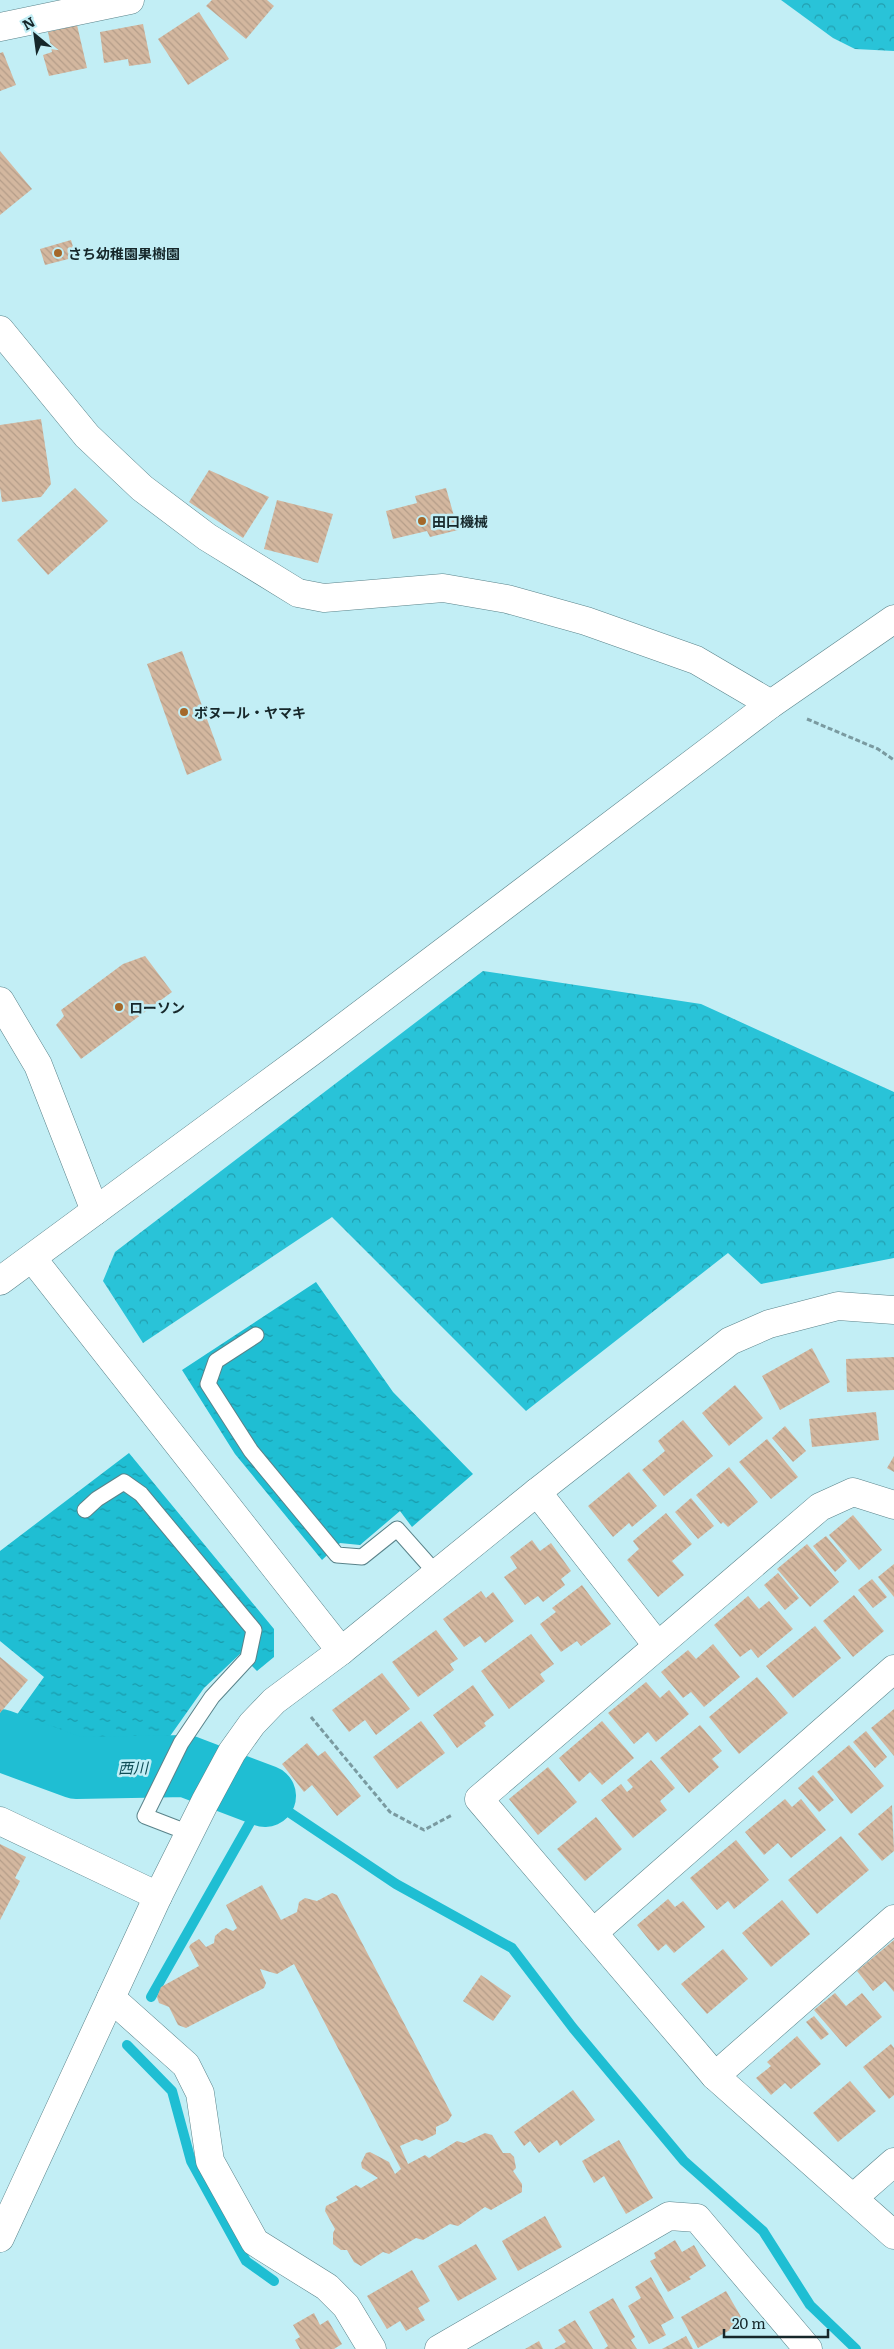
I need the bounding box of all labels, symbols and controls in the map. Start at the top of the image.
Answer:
north arrow [10,10,60,60]
text: N [18,11,38,34]
place label: さち幼稚園果樹園 [68,243,180,263]
marker: さち幼稚園果樹園 [52,247,64,259]
place label: 田口機械 [432,511,488,531]
marker: 田口機械 [416,515,428,527]
place label: ボヌール・ヤマキ [194,702,306,722]
marker: ボヌール・ヤマキ [178,706,190,718]
place label: ローソン [129,997,185,1017]
marker: ローソン [113,1001,125,1013]
water label: 西川 [118,1755,150,1779]
scale bar [724,2306,828,2338]
text: 20 m [732,2311,766,2334]

